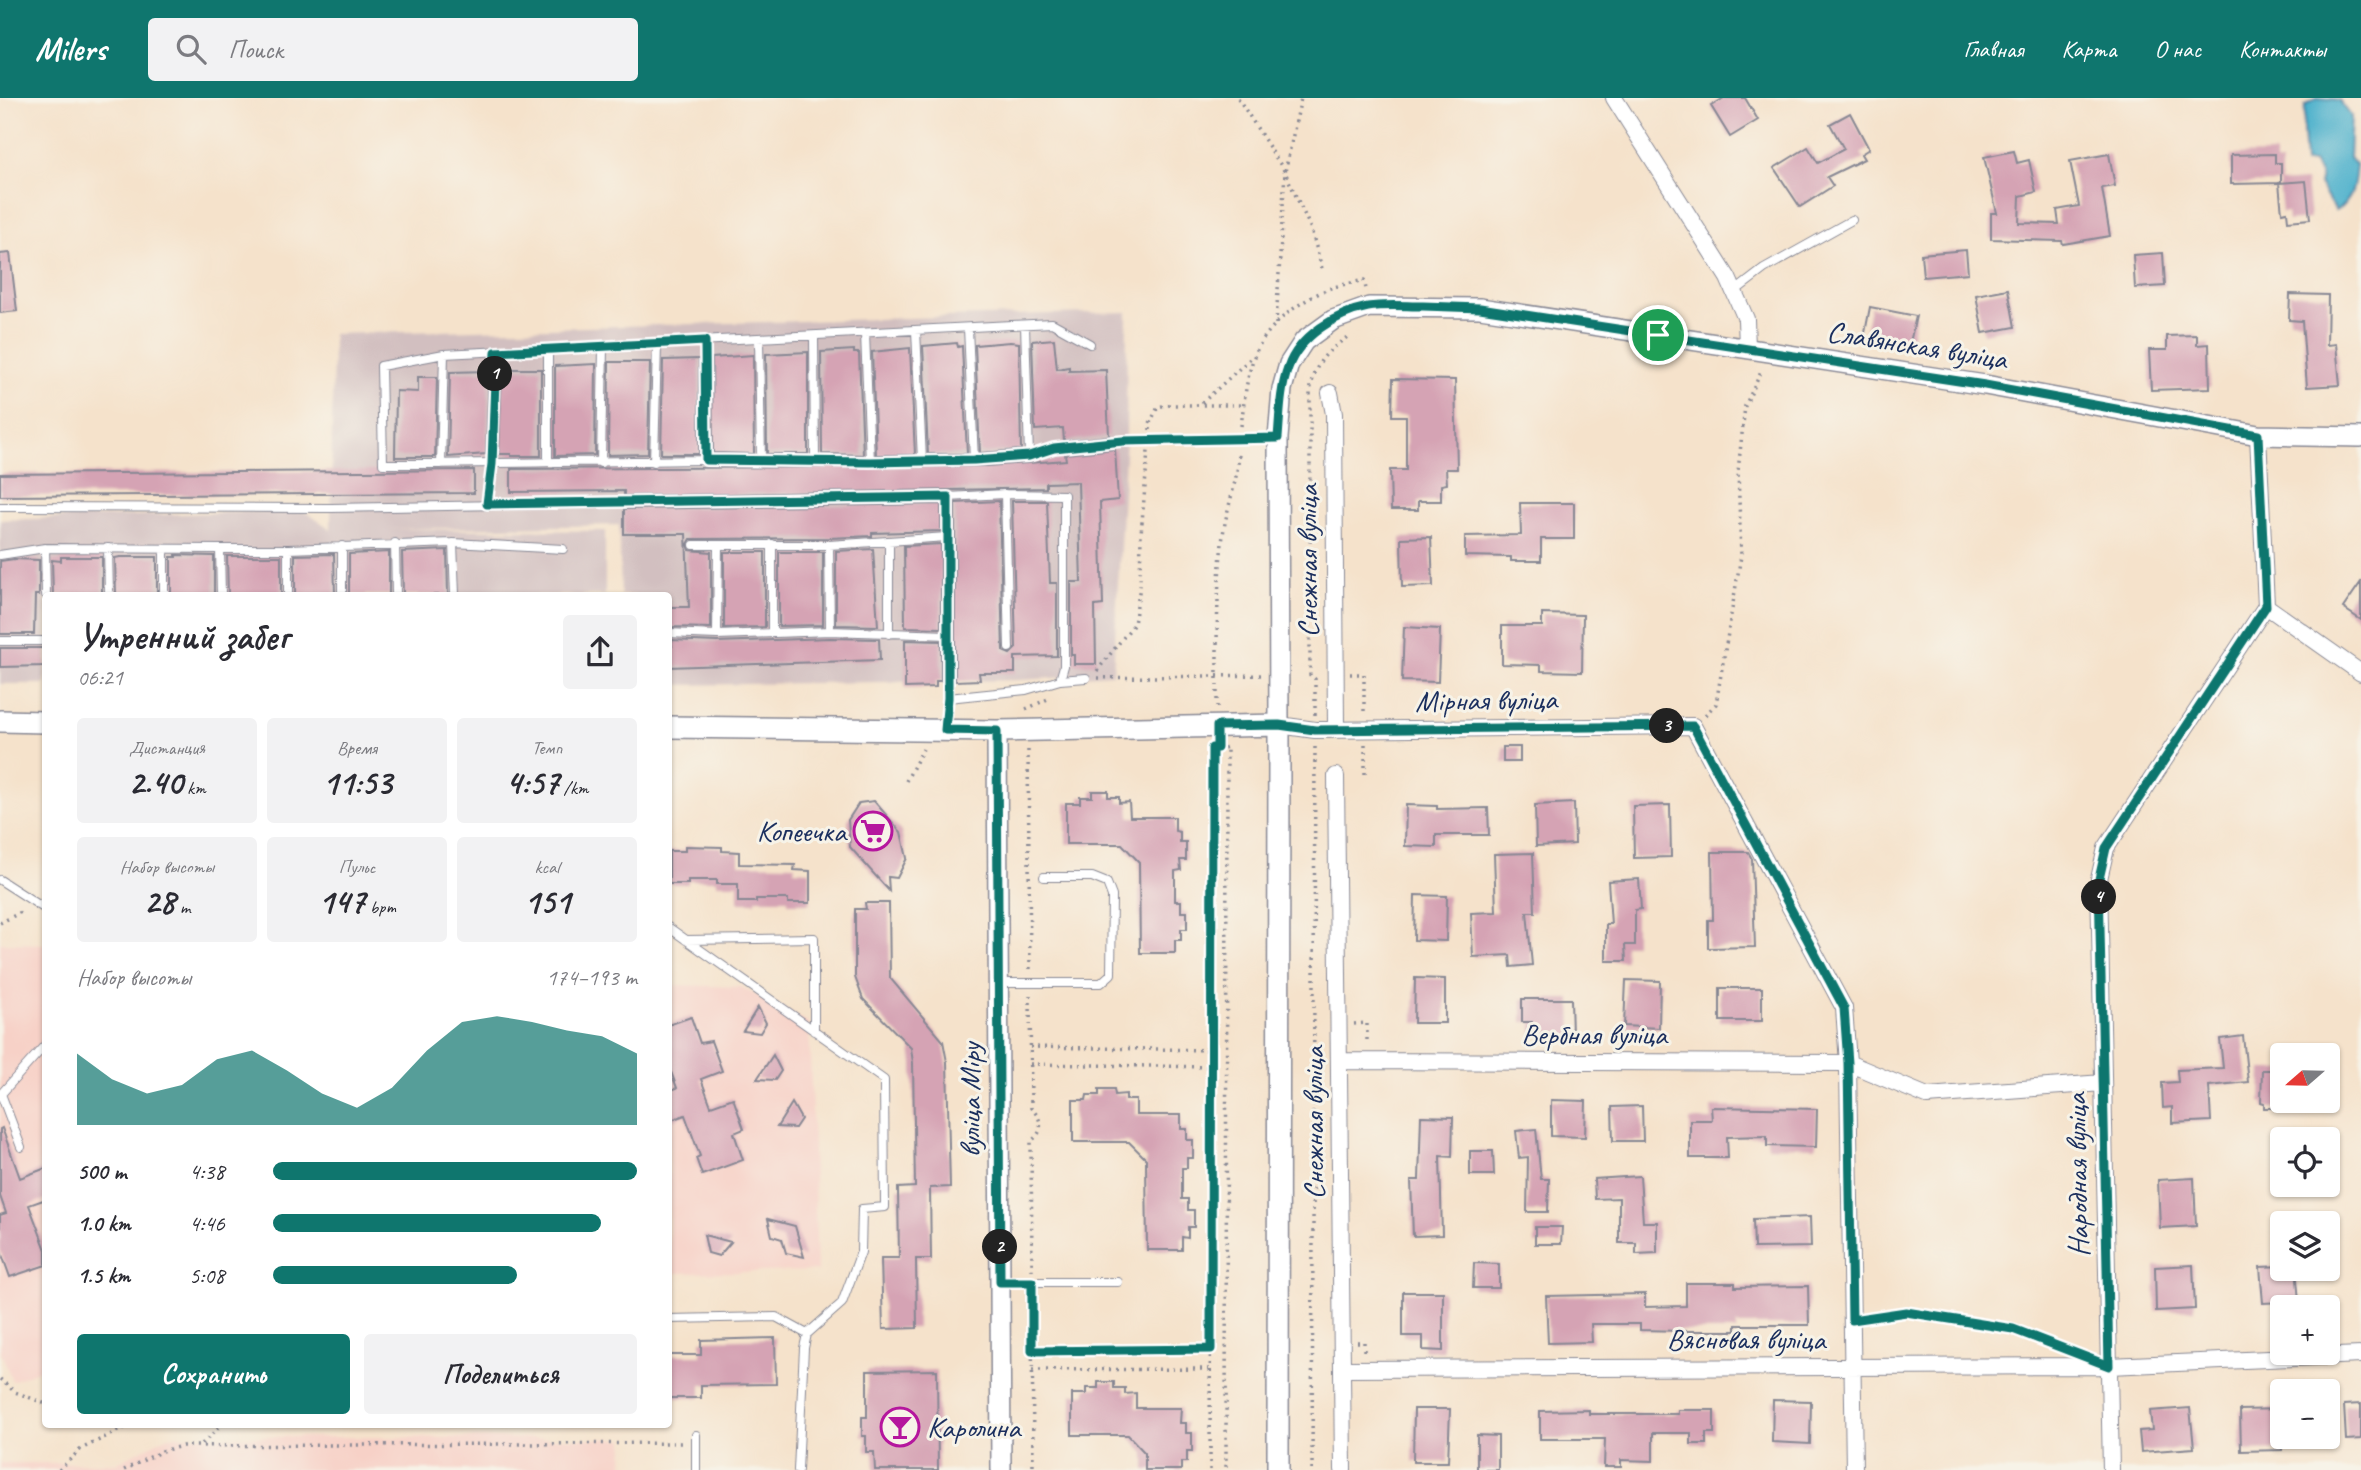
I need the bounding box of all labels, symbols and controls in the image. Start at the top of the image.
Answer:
search box [148,18,638,81]
text: Milers [35,28,106,70]
icon: search [172,30,210,68]
text: Поиск [228,33,283,66]
text: Главная [1963,34,2024,64]
text: Карта [2062,34,2116,64]
text: О нас [2154,34,2201,64]
text: Контакты [2239,34,2326,64]
pin [1628,305,1688,365]
street label: Славянская вуліца [1824,312,2012,378]
icon: arrive [1639,316,1677,354]
pin: 1 [477,356,512,392]
text: 1 [490,361,499,385]
street label: Снежная вуліца [1288,483,1326,637]
text: Утренний забег [77,613,289,660]
button: share [563,615,637,689]
text: 06:21 [77,663,123,692]
street label: Мірная вуліца [1415,680,1559,720]
pin: 3 [1650,708,1684,744]
text: 3 [1662,713,1671,737]
text: Дистанция [129,736,205,760]
text: Время [337,736,377,760]
text: Темп [532,736,562,760]
text: 2.40 [128,760,183,805]
text: 11:53 [322,760,392,805]
text: 4:57 [506,760,559,805]
text: km [183,776,206,800]
text: /km [559,776,588,800]
supermarket icon: Копеечка [852,810,894,852]
place label: Копеечка [757,812,848,850]
text: Набор высоты [120,855,214,879]
text: Пульс [339,855,375,879]
text: kcal [534,855,560,879]
text: 28 [144,879,175,924]
text: 147 [318,879,365,924]
text: 151 [524,879,570,924]
pin: 4 [2082,880,2116,914]
text: 4 [2094,884,2103,908]
text: m [175,895,190,919]
text: bpm [365,895,396,919]
text: Набор высоты [77,963,191,992]
text: 174–193 m [546,963,637,992]
street label: Вербная вуліца [1521,1015,1669,1053]
street label: вуліца Міру [951,1040,989,1157]
north arrow [2270,1043,2340,1113]
map controls [2270,1043,2340,1449]
street label: Снежная вуліца [1294,1045,1332,1199]
street label: Народная вуліца [2057,1091,2097,1257]
button: locate [2270,1127,2340,1197]
text: 500 m [77,1157,126,1186]
text: 4:38 [189,1157,225,1186]
text: 1.0 km [77,1209,131,1238]
text: 4:46 [189,1209,225,1238]
button: layers [2270,1211,2340,1281]
pin: 2 [982,1230,1018,1264]
text: 2 [995,1234,1004,1258]
text: 1.5 km [77,1261,130,1290]
text: 5:08 [189,1261,225,1290]
button: + [2270,1295,2340,1365]
street label: Вясновая вуліца [1667,1320,1827,1358]
button: Сохранить [77,1334,350,1414]
button: Поделиться [364,1334,637,1414]
button: − [2270,1379,2340,1449]
bar icon: Каролина [879,1406,921,1448]
place label: Каролина [927,1408,1022,1446]

